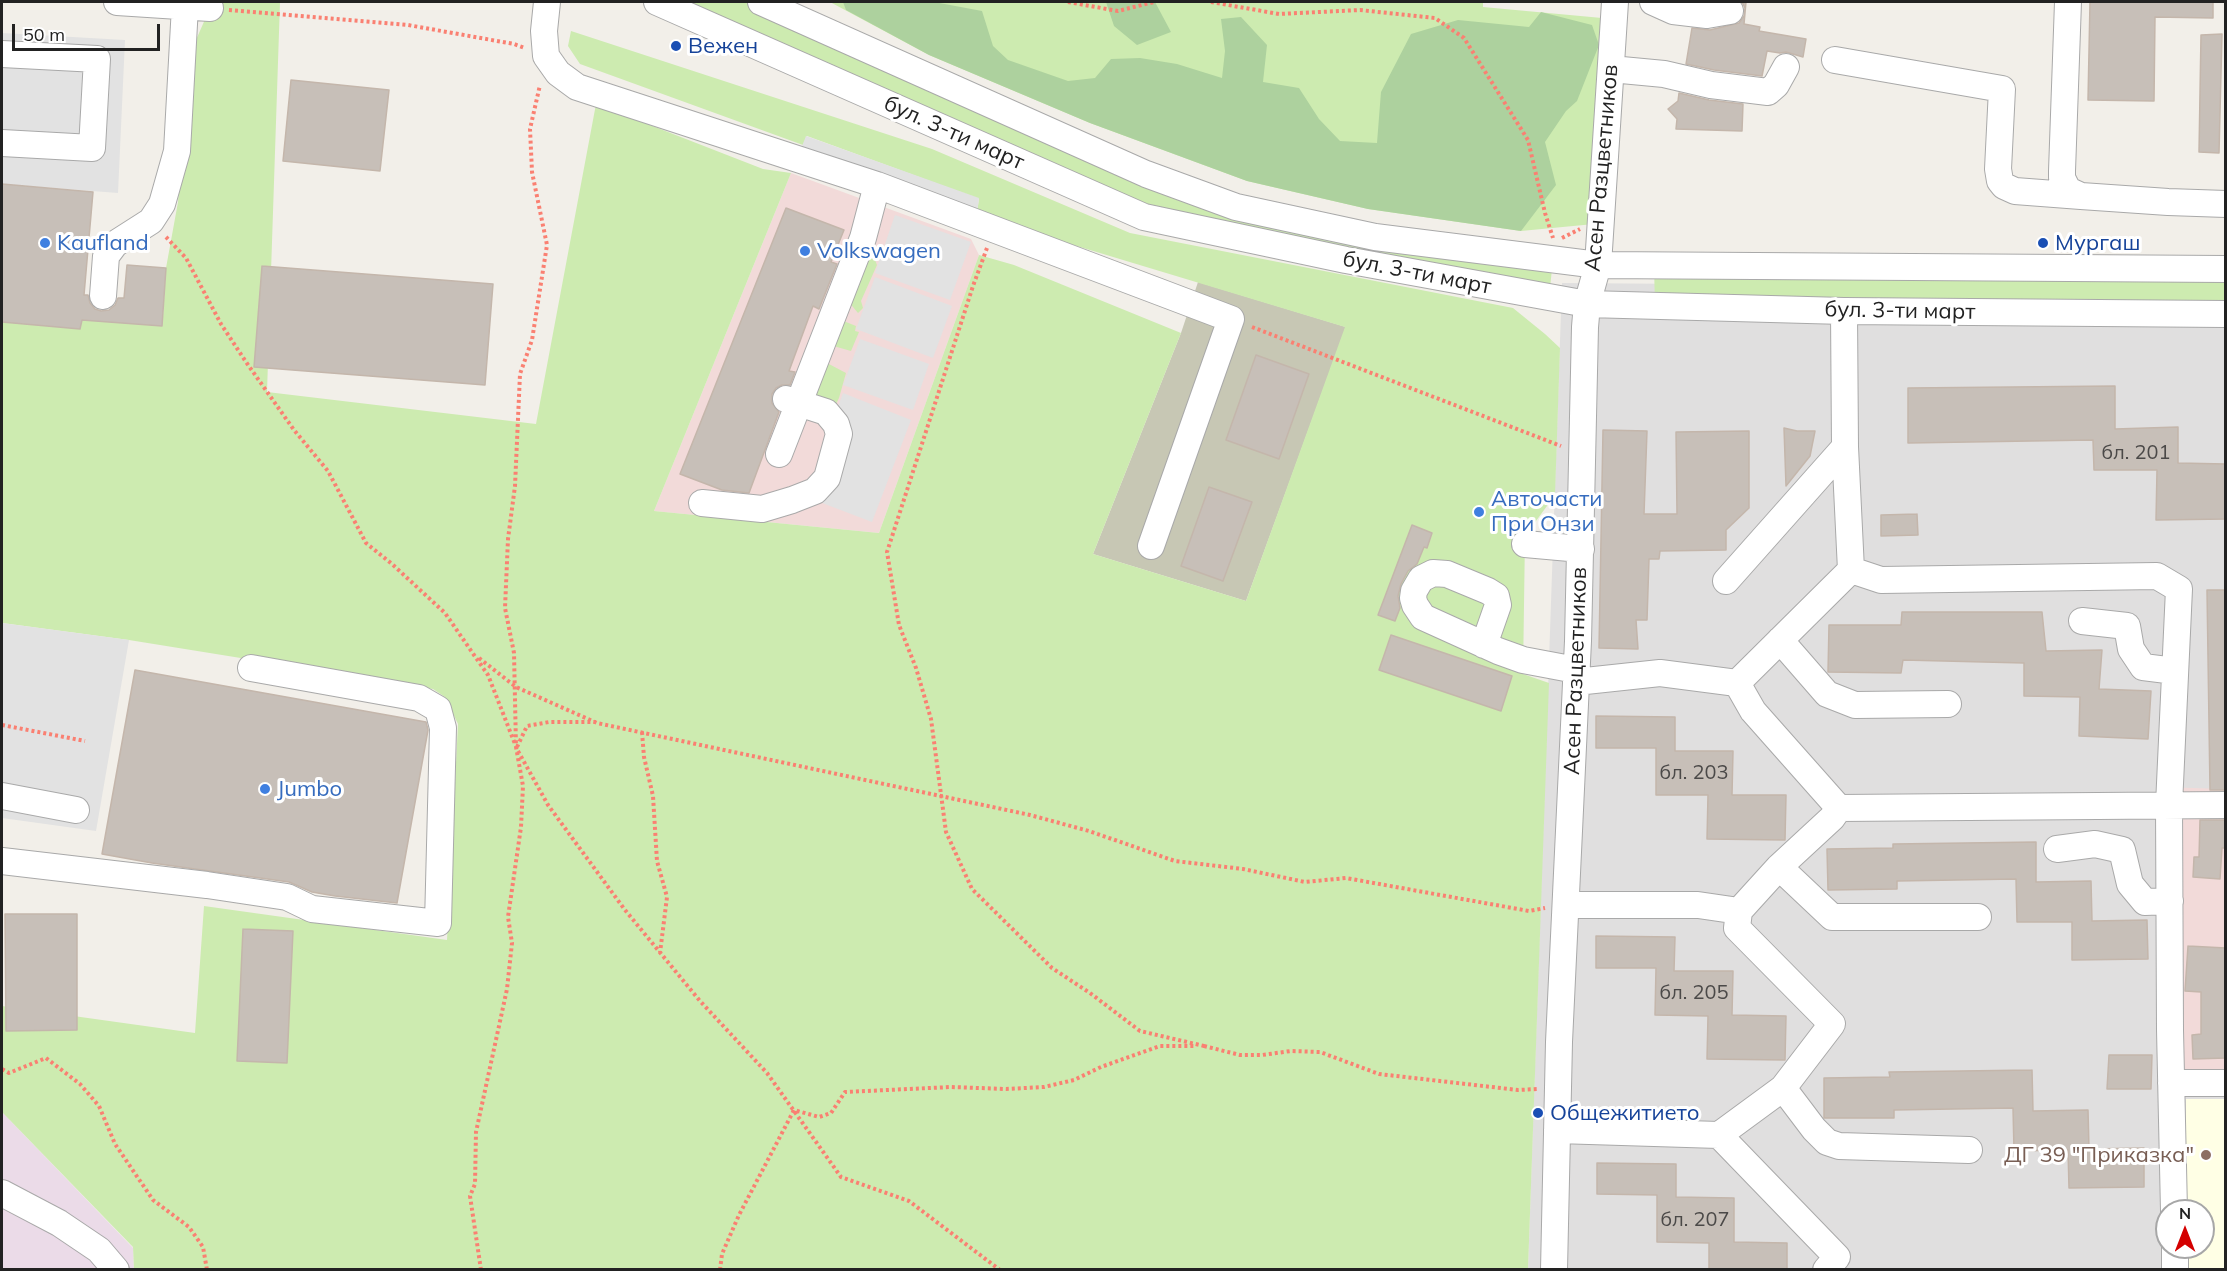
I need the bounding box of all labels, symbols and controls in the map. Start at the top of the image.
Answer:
scale bar [15,12,164,50]
text: 50 m [23,23,65,46]
place label: Вежен [688,33,758,59]
marker: Вежен [669,39,683,53]
street label: Асен Разцветников [1580,63,1624,273]
street label: бул. 3-ти март [880,90,1028,176]
place label: Kaufland [57,230,149,256]
place label: Мургаш [2055,230,2140,256]
marker: Kaufland [38,236,52,250]
marker: Мургаш [2036,236,2050,250]
place label: Volkswagen [817,238,941,264]
marker: Volkswagen [798,244,812,258]
street label: бул. 3-ти март [1341,246,1493,300]
street label: бул. 3-ти март [1824,296,1976,326]
house number: бл. 201 [2102,441,2170,465]
place label: Авточасти При Онзи [1491,486,1602,538]
marker: Авточасти При Онзи [1472,505,1486,519]
street label: Асен Разцветников [1559,567,1593,775]
house number: бл. 203 [1660,761,1728,785]
place label: Jumbo [277,776,342,802]
marker: Jumbo [258,782,272,796]
house number: бл. 205 [1660,981,1728,1005]
place label: Общежитието [1550,1100,1699,1126]
marker: Общежитието [1531,1106,1545,1120]
place label: ДГ 39 "Приказка" [2004,1142,2194,1168]
marker: ДГ 39 "Приказка" [2199,1148,2213,1162]
north arrow [2155,1199,2215,1259]
text: N [2179,1203,2191,1223]
house number: бл. 207 [1661,1208,1729,1232]

